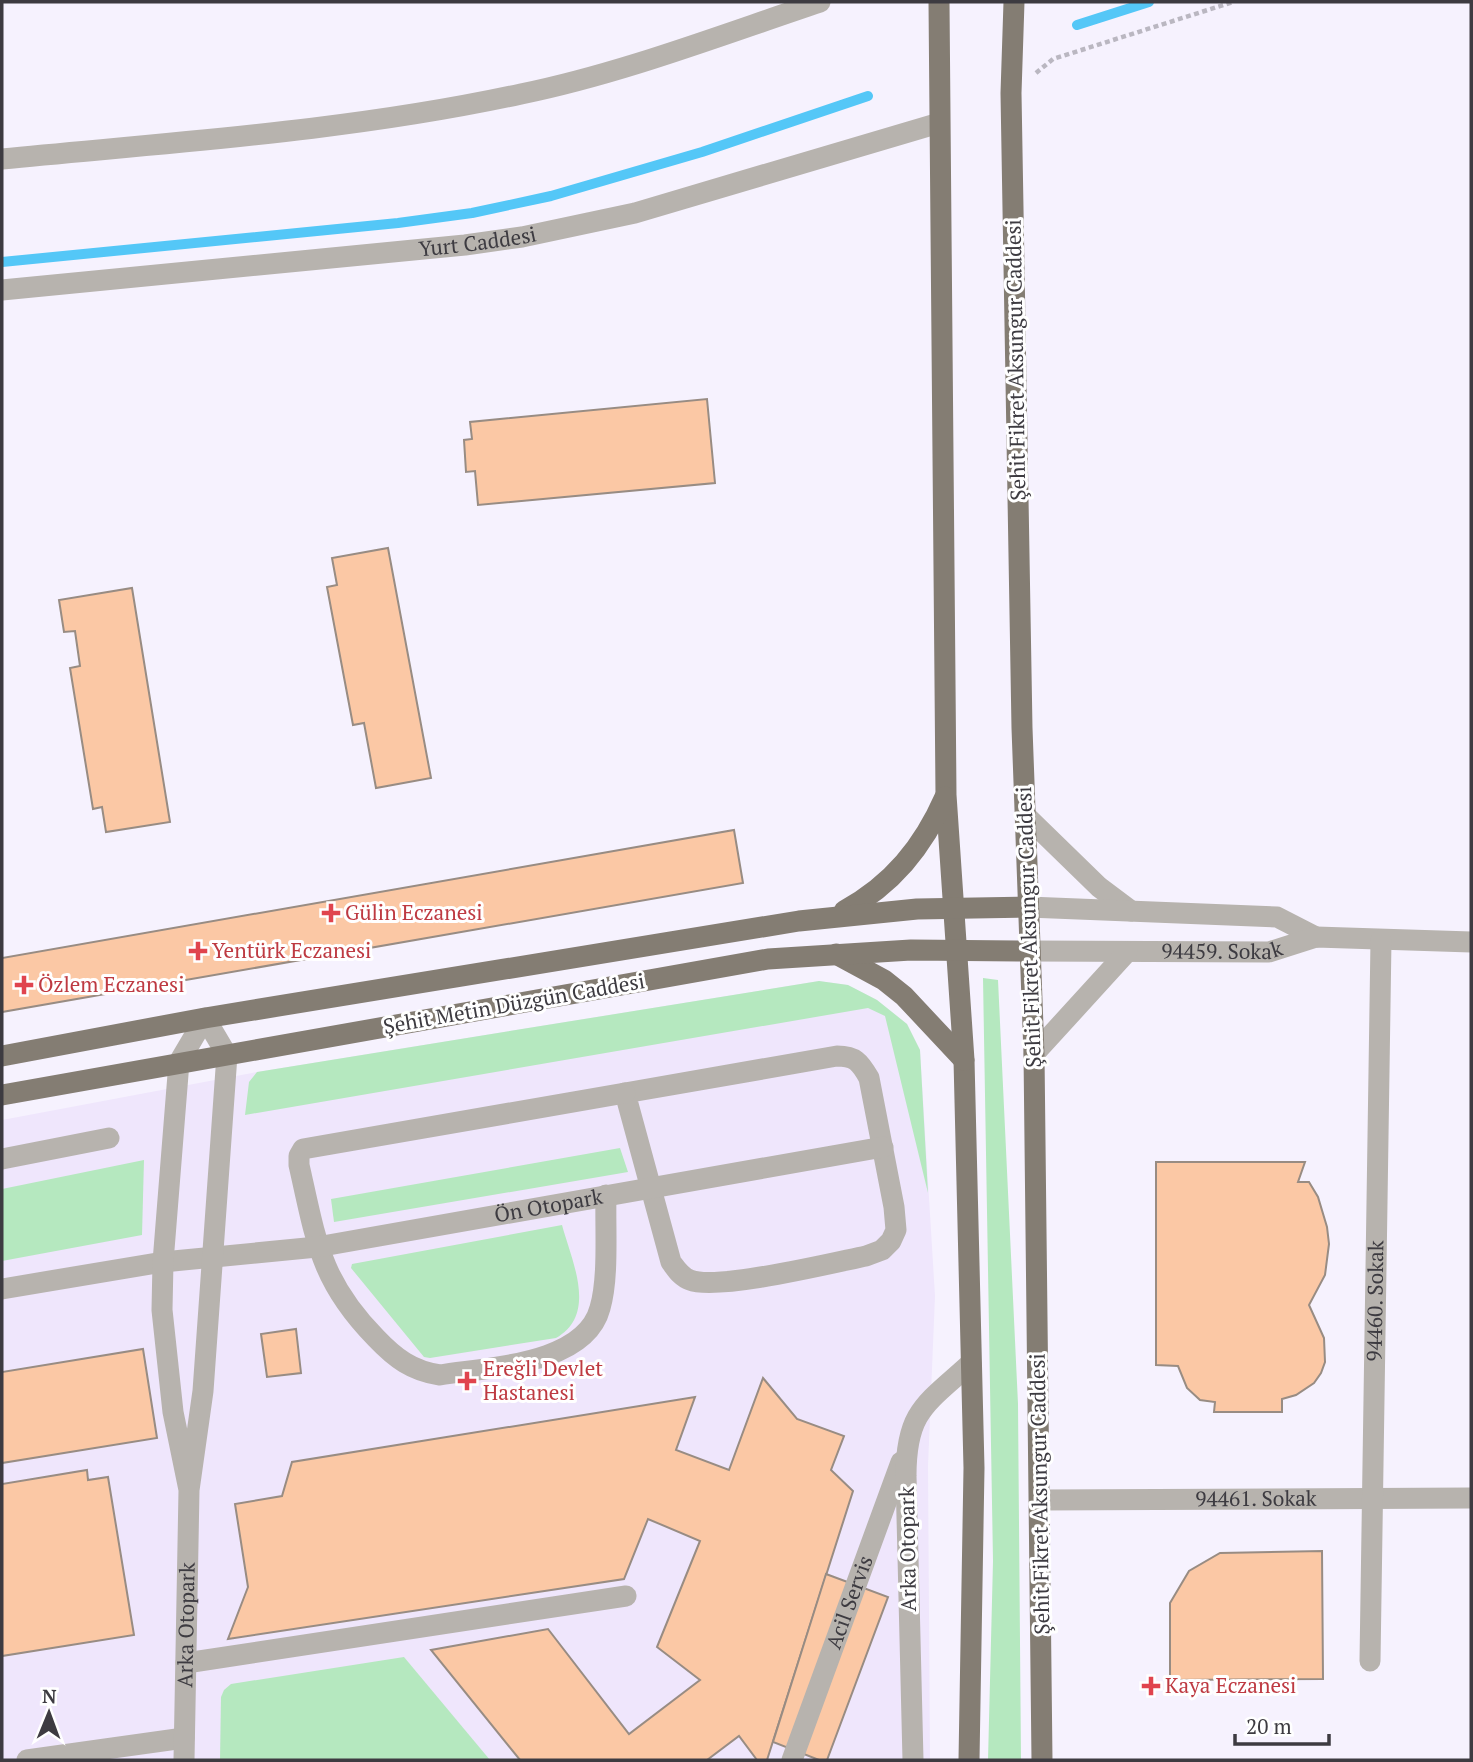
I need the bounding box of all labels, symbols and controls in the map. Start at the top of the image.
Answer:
street label: Yurt Caddesi [417,219,539,262]
street label: Şehit Fikret Aksungur Caddesi [999,219,1031,501]
street label: Şehit Fikret Aksungur Caddesi [1009,786,1047,1068]
place label: Gülin Eczanesi [345,898,483,926]
marker: Gülin Eczanesi [323,905,339,921]
street label: 94459. Sokak [1161,934,1286,965]
place label: Yentürk Eczanesi [212,936,371,964]
marker: Yentürk Eczanesi [190,943,206,959]
street label: Şehit Metin Düzgün Caddesi [381,966,647,1040]
place label: Özlem Eczanesi [38,970,184,998]
marker: Özlem Eczanesi [16,977,32,993]
street label: Ön Otopark [492,1182,605,1228]
street label: 94460. Sokak [1360,1240,1389,1362]
street label: Şehit Fikret Aksungur Caddesi [1023,1353,1055,1635]
place label: Ereğli Devlet Hastanesi [483,1354,603,1406]
marker: Ereğli Devlet Hastanesi [457,1371,477,1391]
street label: 94461. Sokak [1195,1484,1317,1512]
street label: Arka Otopark [892,1486,922,1612]
street label: Acil Servis [819,1551,879,1652]
street label: Arka Otopark [170,1562,201,1688]
place label: Kaya Eczanesi [1165,1671,1296,1699]
north arrow [14,1678,84,1748]
marker: Kaya Eczanesi [1143,1678,1159,1694]
text: N [42,1683,57,1708]
scale bar [1235,1702,1330,1746]
text: 20 m [1246,1712,1292,1740]

